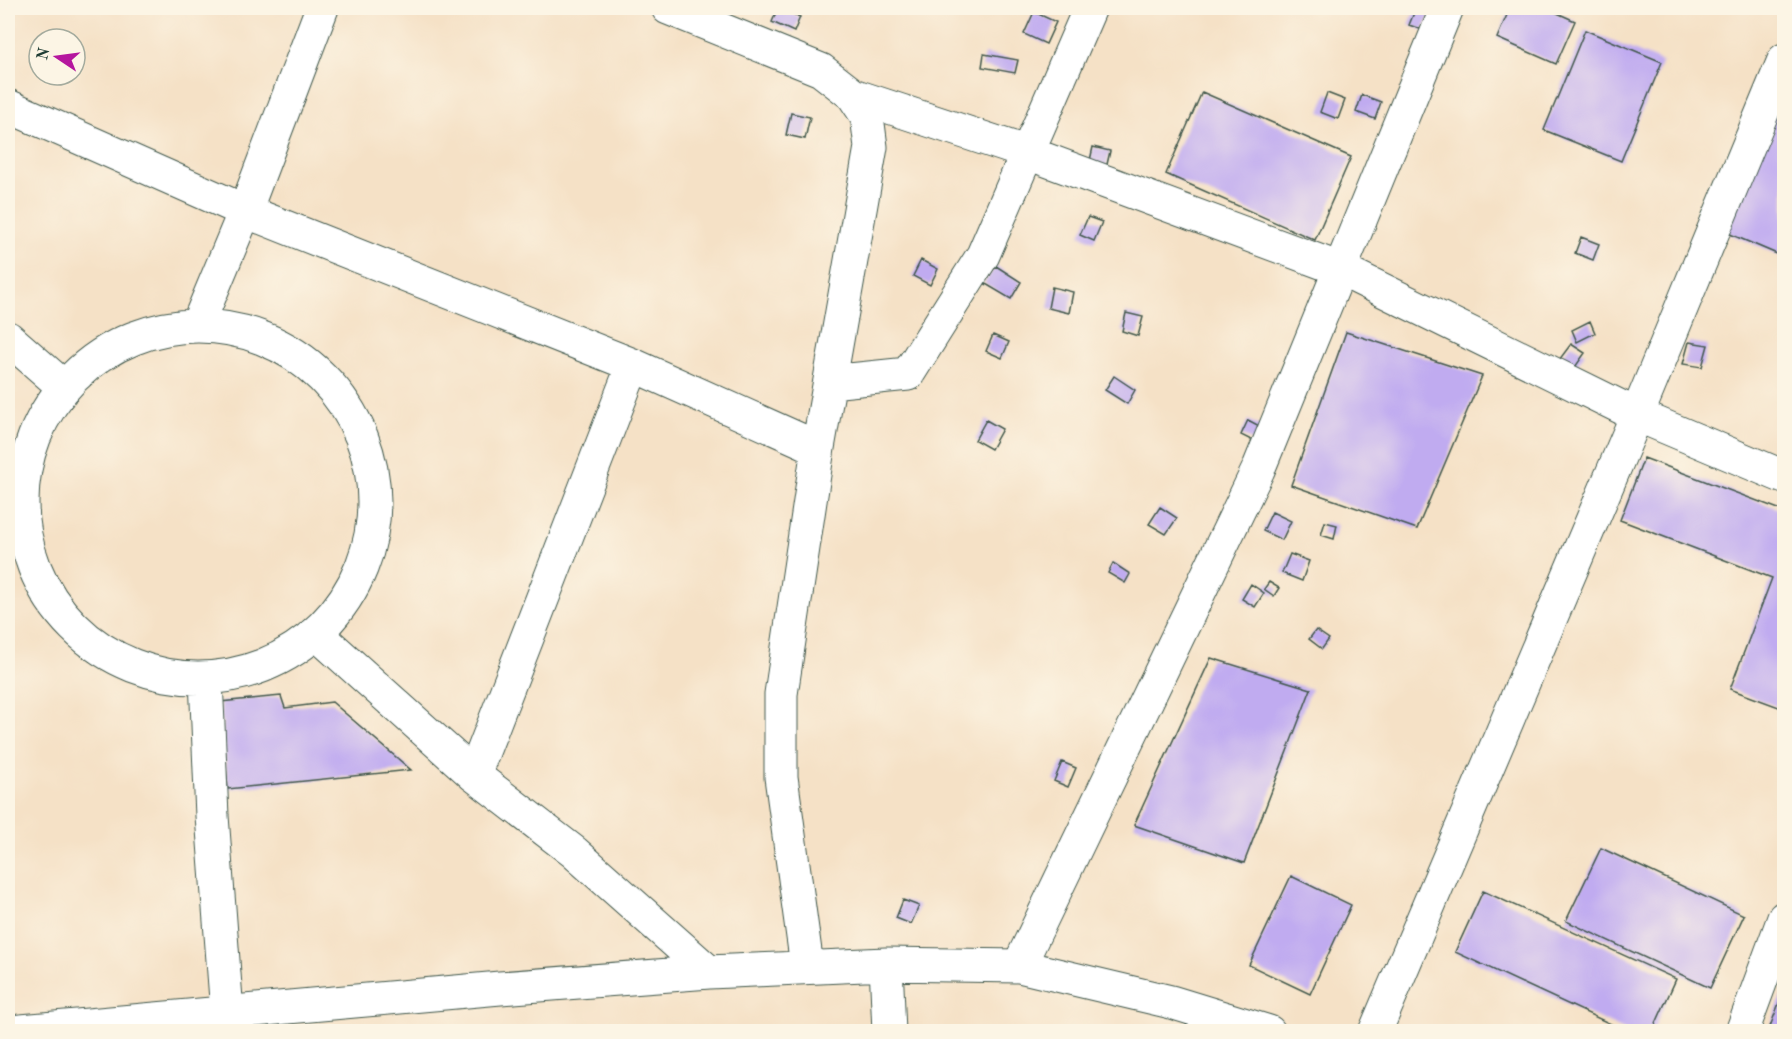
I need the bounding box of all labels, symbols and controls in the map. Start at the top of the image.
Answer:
north arrow [27,27,87,87]
text: N [35,46,54,62]

